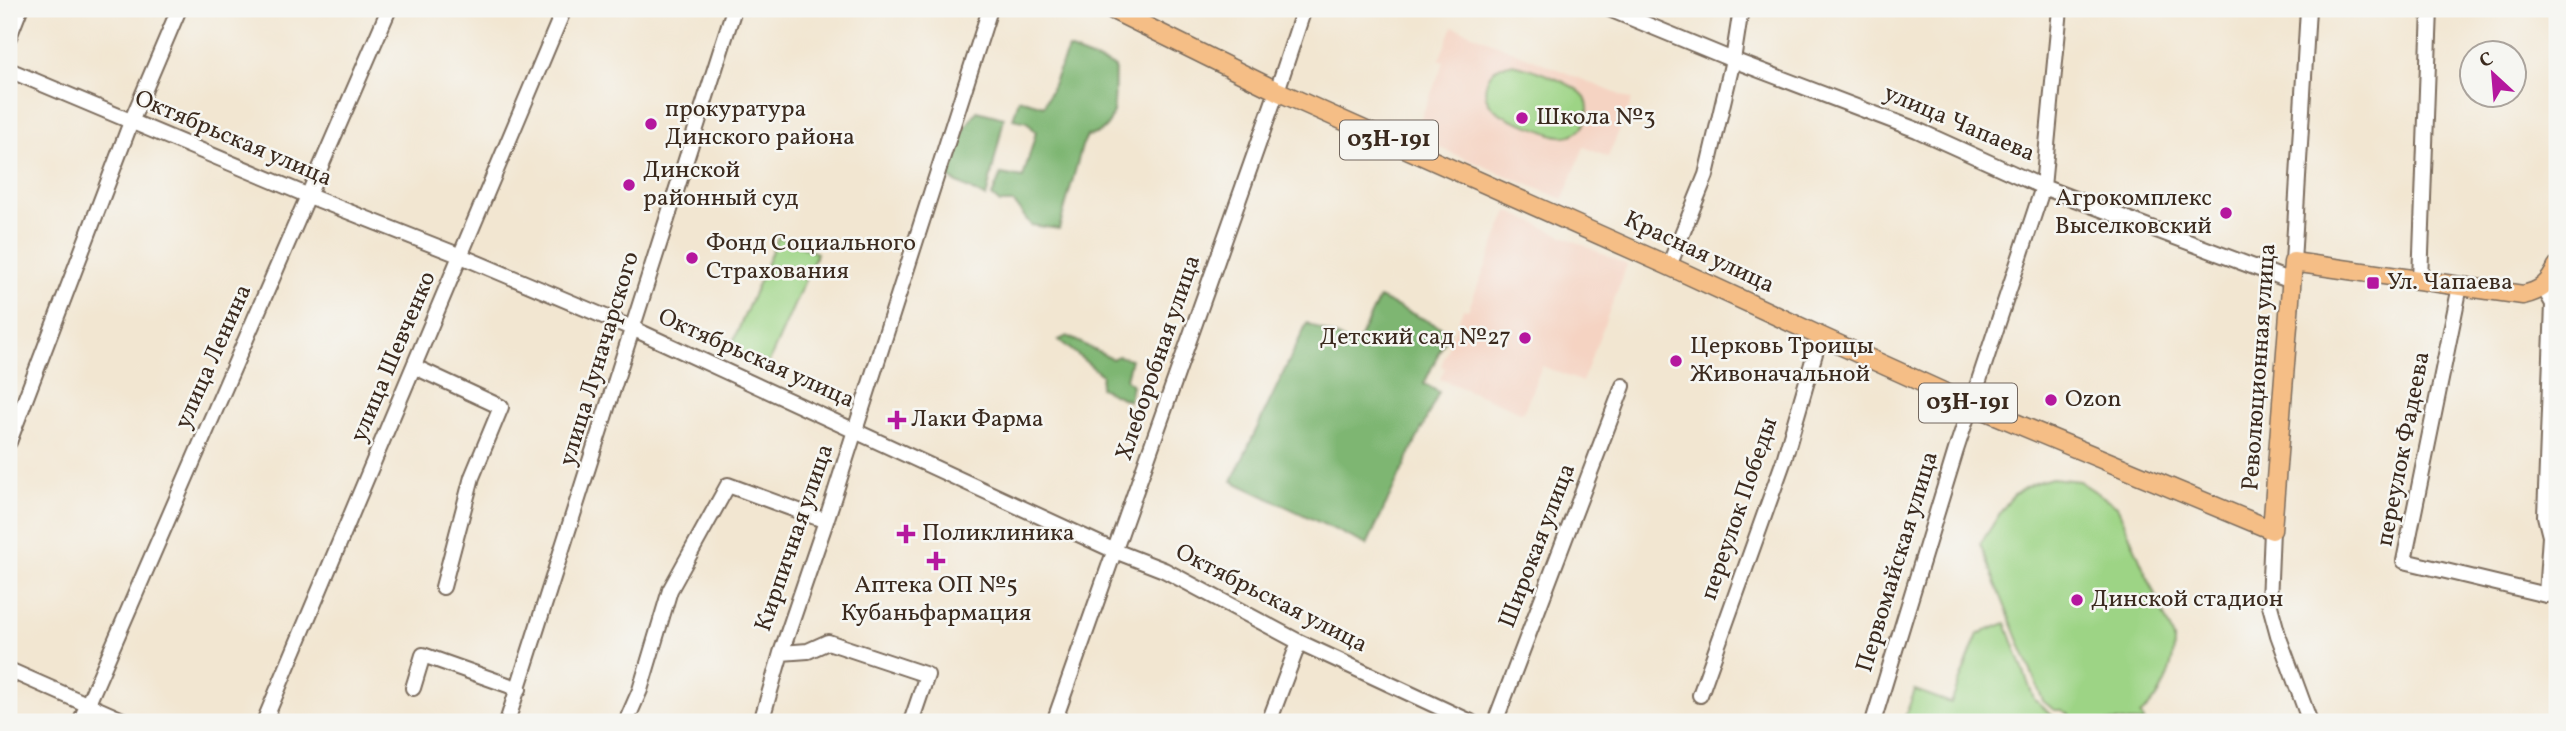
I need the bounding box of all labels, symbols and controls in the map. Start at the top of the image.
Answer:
north arrow [2458,38,2528,108]
text: С [2475,46,2498,75]
street label: улица Чапаева [1878,77,2040,171]
street label: Октябрьская улица [129,82,337,196]
place label: прокуратура Динского района [665,93,855,155]
place label: Школа №3 [1536,101,1656,135]
marker: Школа №3 [1514,110,1530,126]
marker: прокуратура Динского района [643,116,659,132]
road number: 03Н-191 [1340,120,1438,160]
place label: Динской районный суд [643,154,799,216]
marker: Динской районный суд [621,177,637,193]
place label: Агрокомплекс Выселковский [2055,182,2212,244]
street label: Красная улица [1618,203,1780,303]
marker: Агрокомплекс Выселковский [2218,205,2234,221]
place label: Фонд Социального Страхования [706,227,916,289]
street label: Революционная улица [2234,242,2286,492]
street label: улица Луначарского [551,248,649,470]
marker: Фонд Социального Страхования [684,250,700,266]
street label: Хлеборобная улица [1108,251,1210,465]
street label: улица Шевченко [343,266,445,448]
place label: Ул. Чапаева [2387,266,2513,300]
marker: Ул. Чапаева [2365,275,2381,291]
street label: улица Ленина [167,279,261,435]
street label: Октябрьская улица [652,300,860,418]
place label: Детский сад №27 [1320,321,1511,355]
marker: Детский сад №27 [1517,330,1533,346]
place label: Церковь Троицы Живоначальной [1690,330,1874,392]
street label: переулок Фадеева [2368,349,2440,549]
marker: Церковь Троицы Живоначальной [1668,353,1684,369]
place label: Ozon [2065,383,2122,417]
road number: 03Н-191 [1919,384,2017,422]
marker: Ozon [2043,392,2059,408]
place label: Лаки Фарма [911,403,1044,437]
marker: Лаки Фарма [889,412,905,428]
street label: переулок Победы [1693,413,1787,605]
street label: Кирпичная улица [747,440,843,636]
street label: Первомайская улица [1848,447,1948,677]
street label: Широкая улица [1491,459,1585,633]
place label: Поликлиника [922,517,1075,551]
marker: Поликлиника [896,524,916,544]
street label: Октябрьская улица [1169,536,1373,662]
marker: Аптека ОП №5 Кубаньфармация [928,553,944,569]
place label: Аптека ОП №5 Кубаньфармация [841,569,1031,631]
place label: Динской стадион [2091,583,2283,617]
marker: Динской стадион [2069,592,2085,608]

